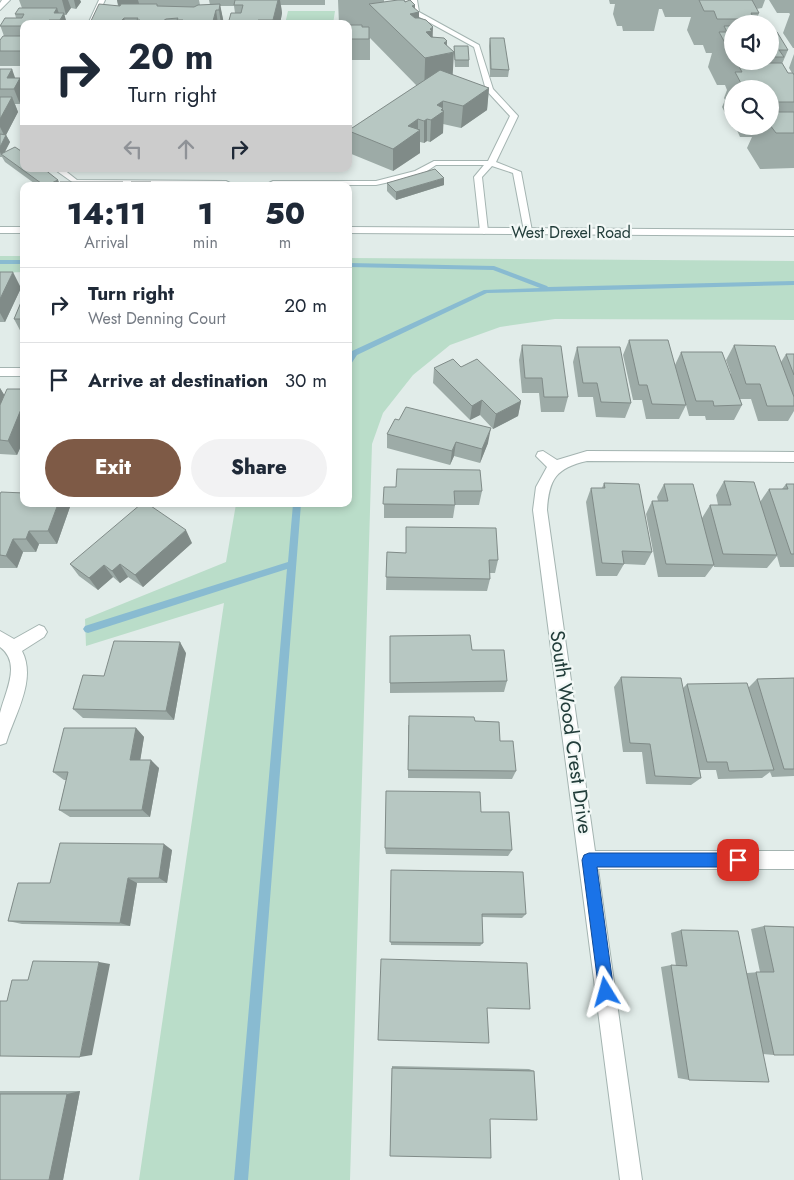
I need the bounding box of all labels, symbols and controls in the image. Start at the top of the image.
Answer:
map controls [724,15,779,135]
button: sound [724,15,779,70]
text: 20 m [128,32,213,82]
icon: right [45,40,110,105]
text: Turn right [128,78,216,110]
button: search [724,80,779,135]
icon: left [119,135,147,163]
icon: ahead [172,135,200,163]
icon: right [225,135,253,163]
text: 14:11 [67,192,146,235]
text: 1 [197,192,213,235]
text: 50 [265,192,305,235]
street label: West Drexel Road [511,221,631,244]
text: Arrival [84,231,128,254]
text: min [193,231,218,254]
text: m [279,231,291,254]
text: Turn right [88,280,174,307]
icon: right [45,291,73,319]
text: 20 m [284,292,327,319]
text: West Denning Court [88,307,226,330]
icon: arrive [45,366,73,394]
text: Arrive at destination [88,367,268,394]
text: 30 m [285,367,327,394]
button: Exit [45,439,181,497]
button: Share [191,439,327,497]
street label: South Wood Crest Drive [542,628,600,836]
pin [717,839,759,881]
icon: arrive [724,846,752,874]
position arrow [579,965,631,1017]

